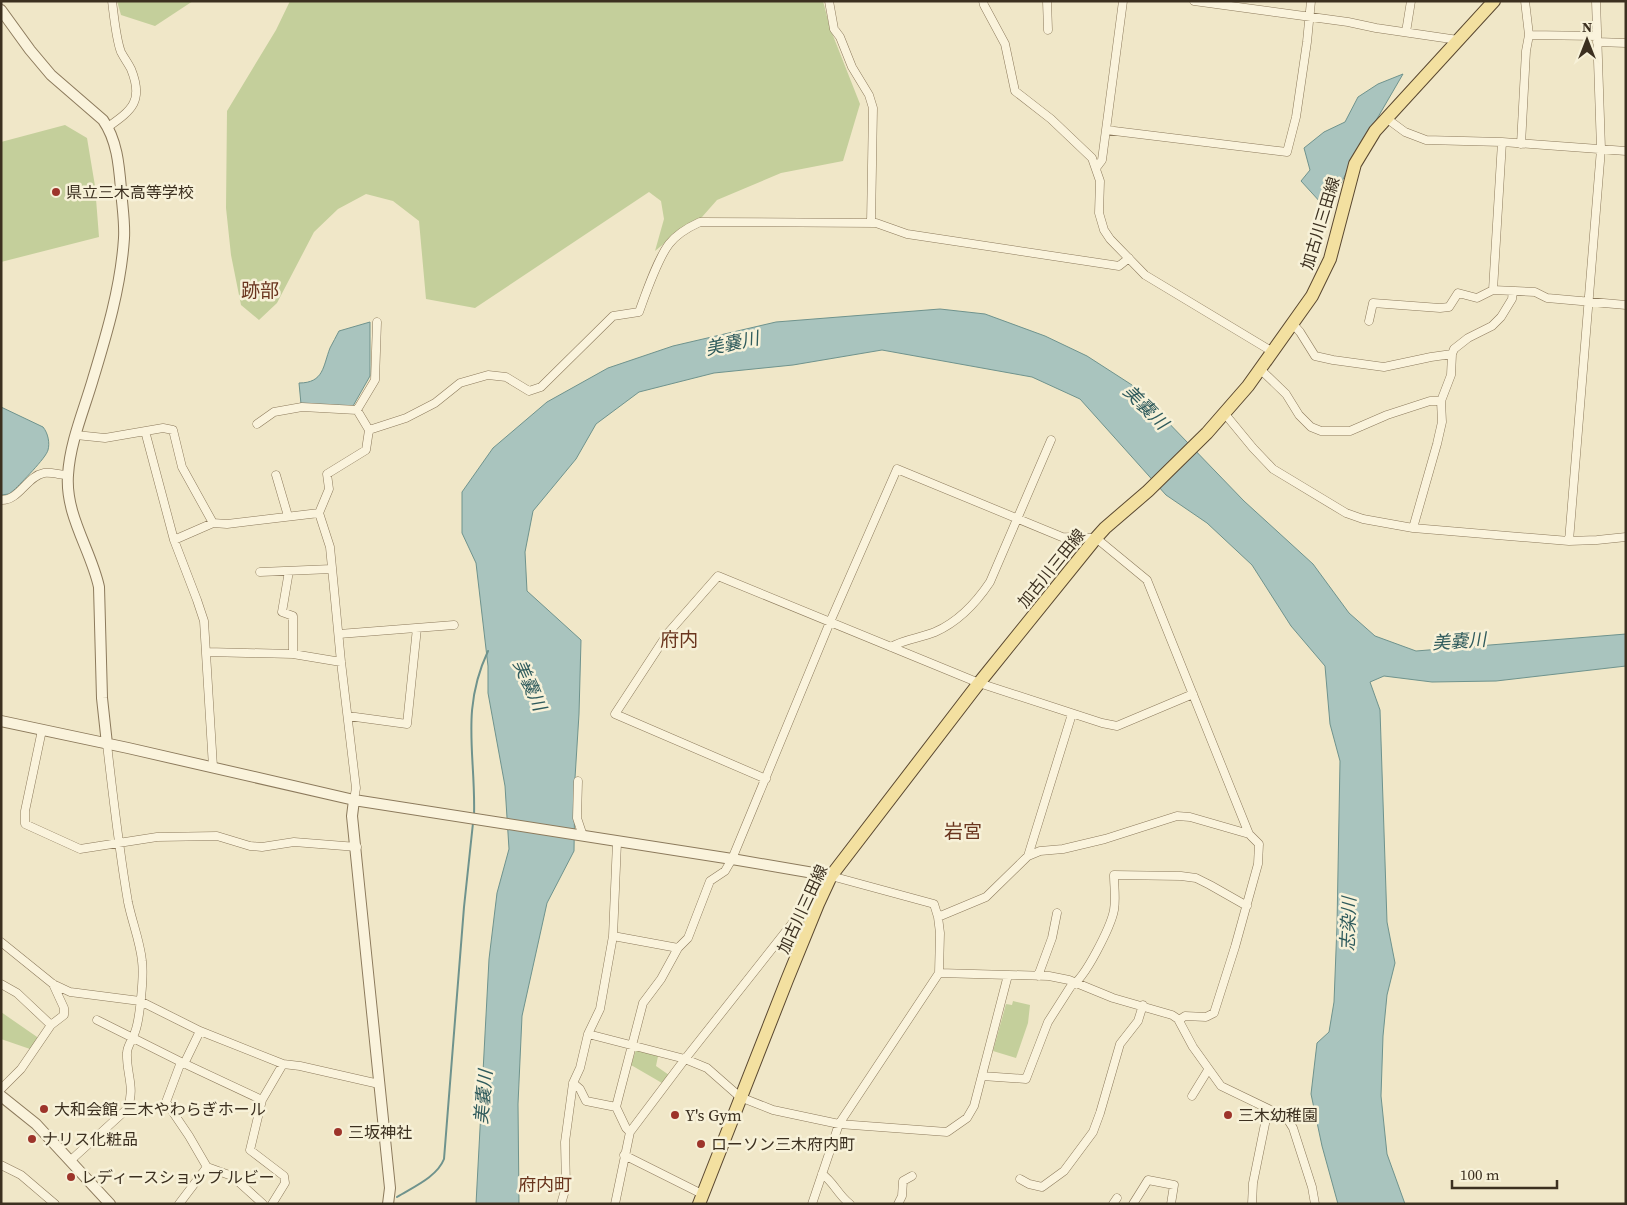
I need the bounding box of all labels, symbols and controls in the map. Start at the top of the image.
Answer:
north arrow [1562,15,1612,65]
text: N [1582,17,1592,37]
street label: 加古川三田線 [1295,174,1345,272]
place label: 県立三木高等学校 [66,181,194,203]
marker: 県立三木高等学校 [50,186,62,198]
district label: 跡部 [241,277,279,303]
water label: 美嚢川 [703,325,763,361]
water label: 美嚢川 [1118,379,1175,436]
street label: 加古川三田線 [1012,524,1090,612]
district label: 府内 [660,626,698,652]
water label: 美嚢川 [1431,627,1489,655]
water label: 美嚢川 [508,655,553,717]
district label: 岩宮 [944,818,982,844]
street label: 加古川三田線 [772,861,832,957]
water label: 志染川 [1335,895,1362,951]
water label: 美嚢川 [468,1067,498,1125]
place label: 大和会館 三木やわらぎホール [54,1098,266,1120]
marker: 大和会館 三木やわらぎホール [38,1103,50,1115]
place label: Y's Gym [685,1104,742,1126]
place label: 三木幼稚園 [1238,1104,1318,1126]
marker: Y's Gym [669,1109,681,1121]
marker: 三木幼稚園 [1222,1109,1234,1121]
place label: 三坂神社 [348,1121,412,1143]
marker: 三坂神社 [332,1126,344,1138]
place label: ナリス化粧品 [42,1128,138,1150]
marker: ナリス化粧品 [26,1133,38,1145]
place label: ローソン三木府内町 [711,1133,855,1155]
marker: ローソン三木府内町 [695,1138,707,1150]
scale bar [1452,1158,1557,1190]
text: 100 m [1460,1164,1500,1185]
place label: レディースショップ ルビー [81,1166,275,1188]
marker: レディースショップ ルビー [65,1171,77,1183]
district label: 府内町 [518,1172,572,1197]

